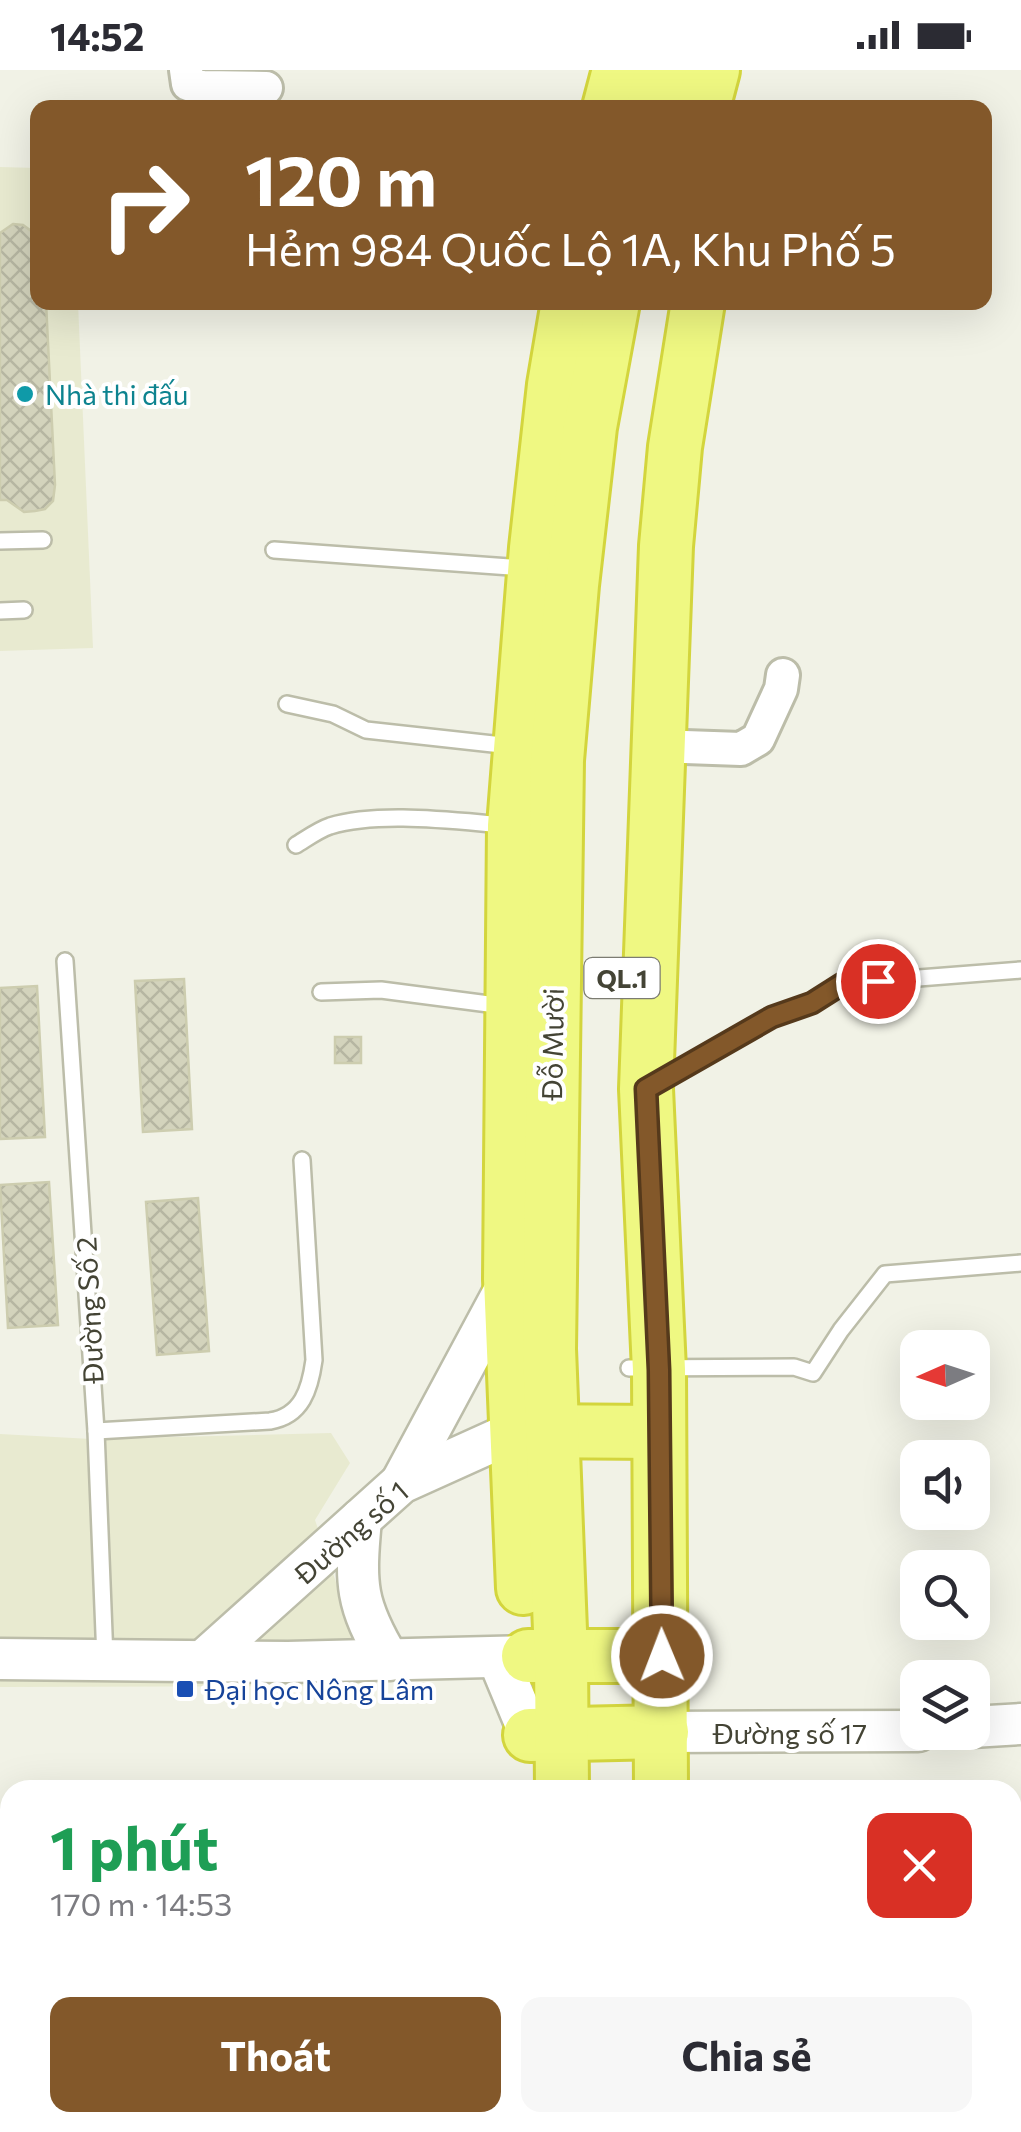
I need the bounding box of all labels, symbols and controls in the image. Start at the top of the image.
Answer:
text: 14:52 [50,12,144,59]
text: 120 m [245,135,437,220]
icon: right [80,140,210,270]
text: Hẻm 984 Quốc Lộ 1A, Khu Phố 5 [245,220,896,275]
place label: Nhà thi đấu [45,377,188,411]
marker: Nhà thi đấu [14,383,36,405]
pin [836,939,921,1024]
icon: arrive [851,954,906,1009]
road number: QL.1 [584,958,660,998]
street label: Đỗ Mười [534,988,570,1101]
street label: Đường Số 2 [68,1236,110,1385]
north arrow [900,1330,990,1420]
map controls [900,1330,990,1750]
button: sound [900,1440,990,1530]
street label: Đường số 1 [286,1473,415,1591]
button: search [900,1550,990,1640]
position arrow [610,1604,714,1708]
button: layers [900,1660,990,1750]
place label: Đại học Nông Lâm [204,1672,434,1706]
marker: Đại học Nông Lâm [174,1678,196,1700]
street label: Đường số 17 [712,1716,867,1750]
text: 1 phút [50,1809,218,1882]
button: close [867,1813,972,1918]
text: 170 m · 14:53 [50,1883,232,1923]
button: Thoát [50,1997,501,2112]
button: Chia sẻ [521,1997,972,2112]

